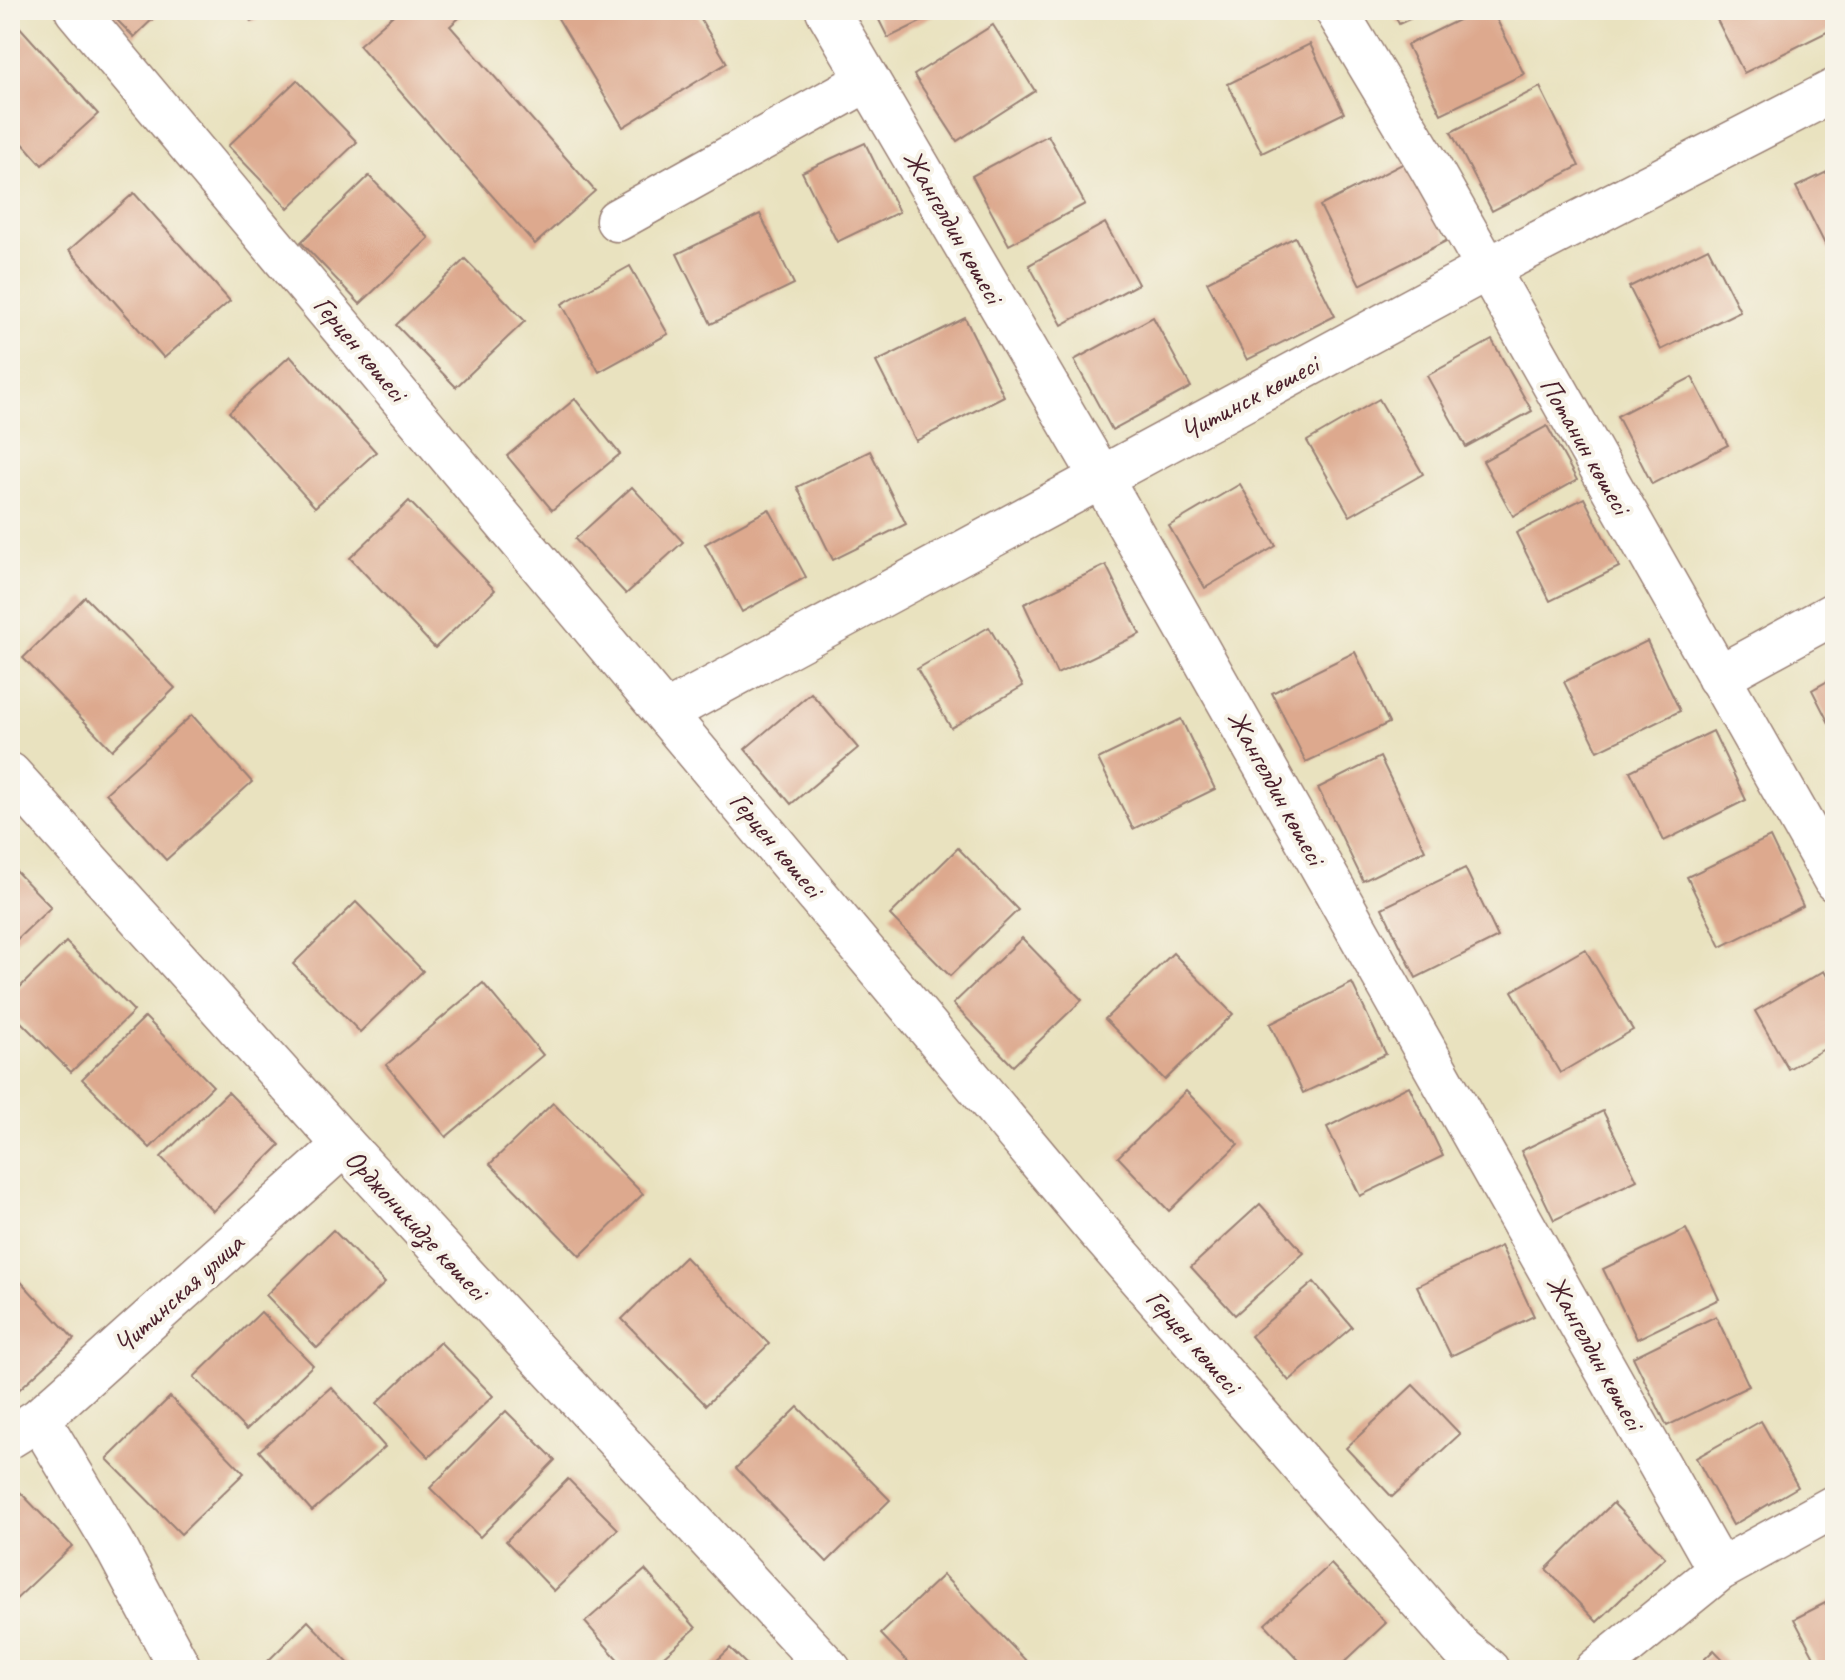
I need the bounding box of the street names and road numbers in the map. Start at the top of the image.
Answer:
street label: Жангелдин көшесі [896,143,1013,312]
street label: Герцен көшесі [306,288,417,411]
street label: Читинск көшесі [1174,345,1328,448]
street label: Потанин көшесі [1532,370,1641,523]
street label: Жангелдин көшесі [1220,704,1335,874]
street label: Герцен көшесі [722,784,833,907]
street label: Орджоникидзе көшесі [337,1142,498,1311]
street label: Читинская улица [106,1225,252,1361]
street label: Жангелдин көшесі [1539,1269,1654,1439]
street label: Герцен көшесі [1139,1282,1251,1404]

